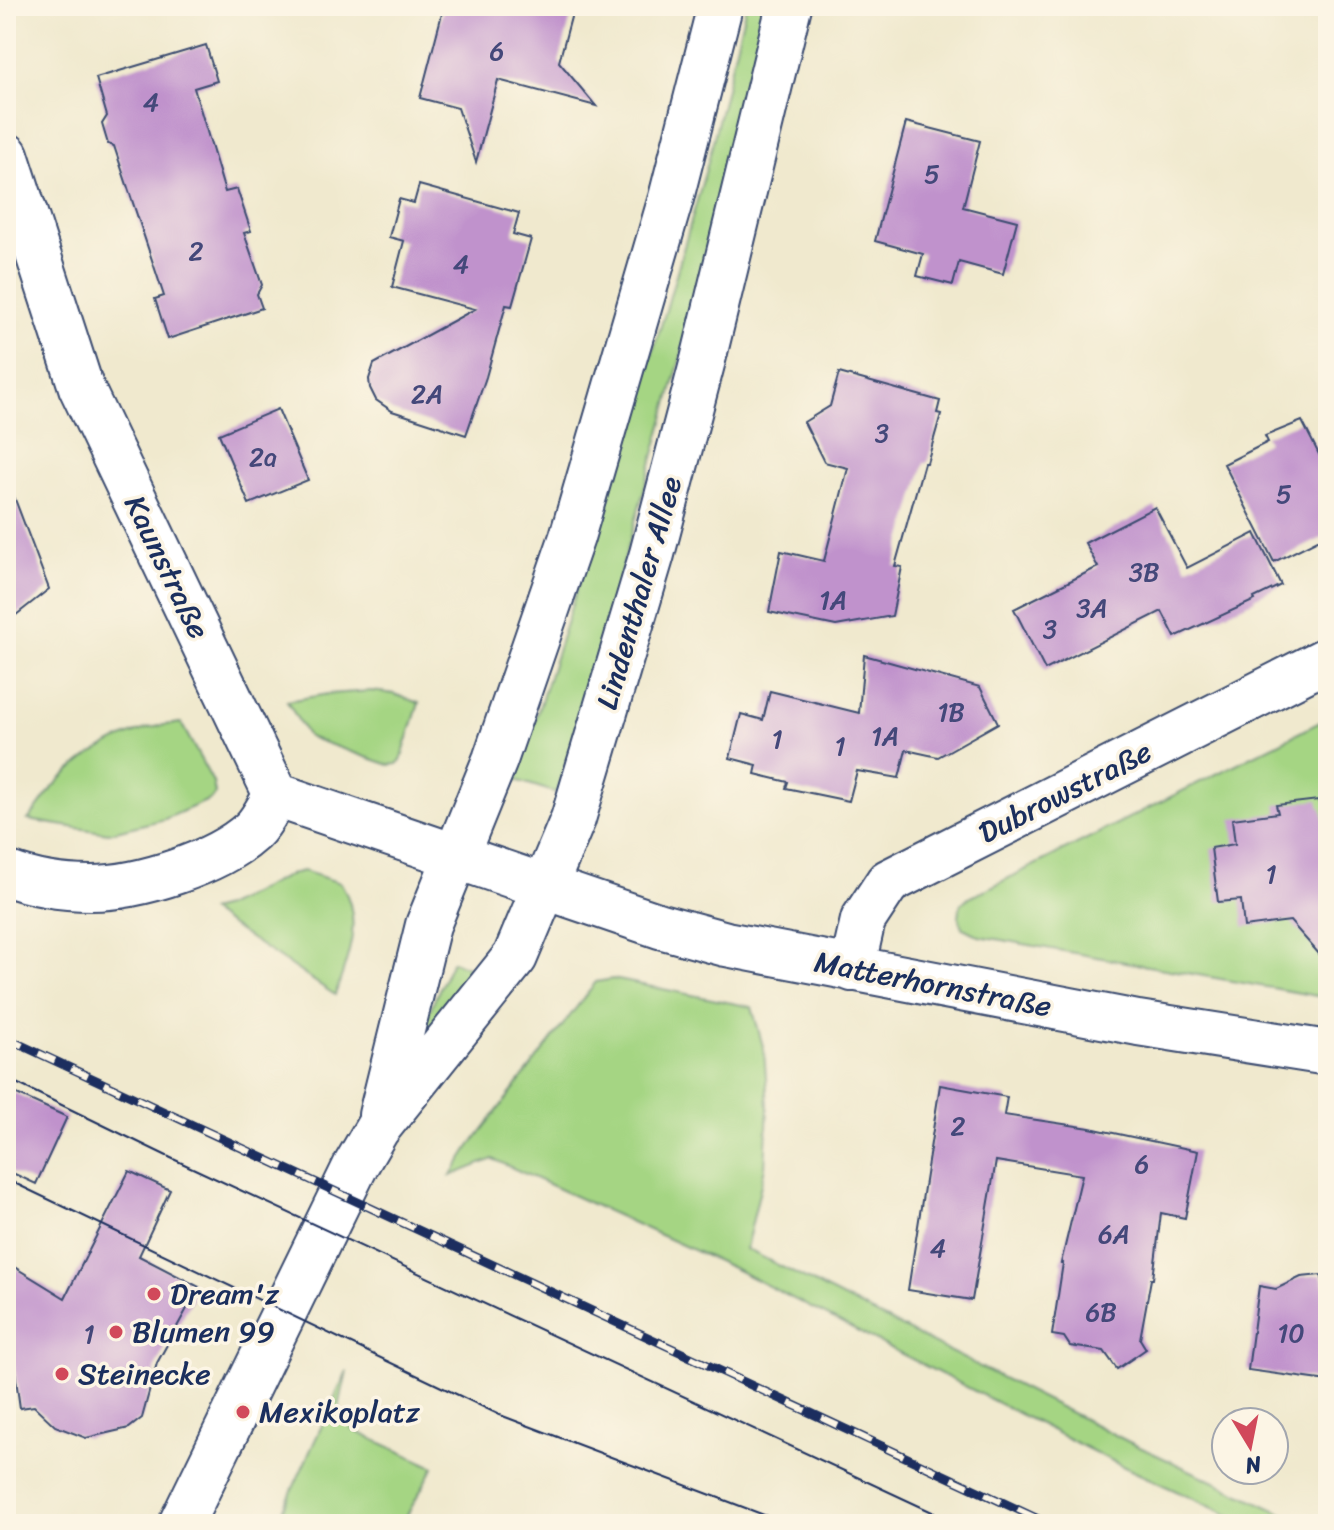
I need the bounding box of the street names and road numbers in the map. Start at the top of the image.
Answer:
street label: Lindenthaler Allee [580,470,698,716]
street label: Kaunstraße [109,486,225,648]
street label: Dubrowstraße [968,725,1162,859]
street label: Matterhornstraße [810,935,1056,1033]

